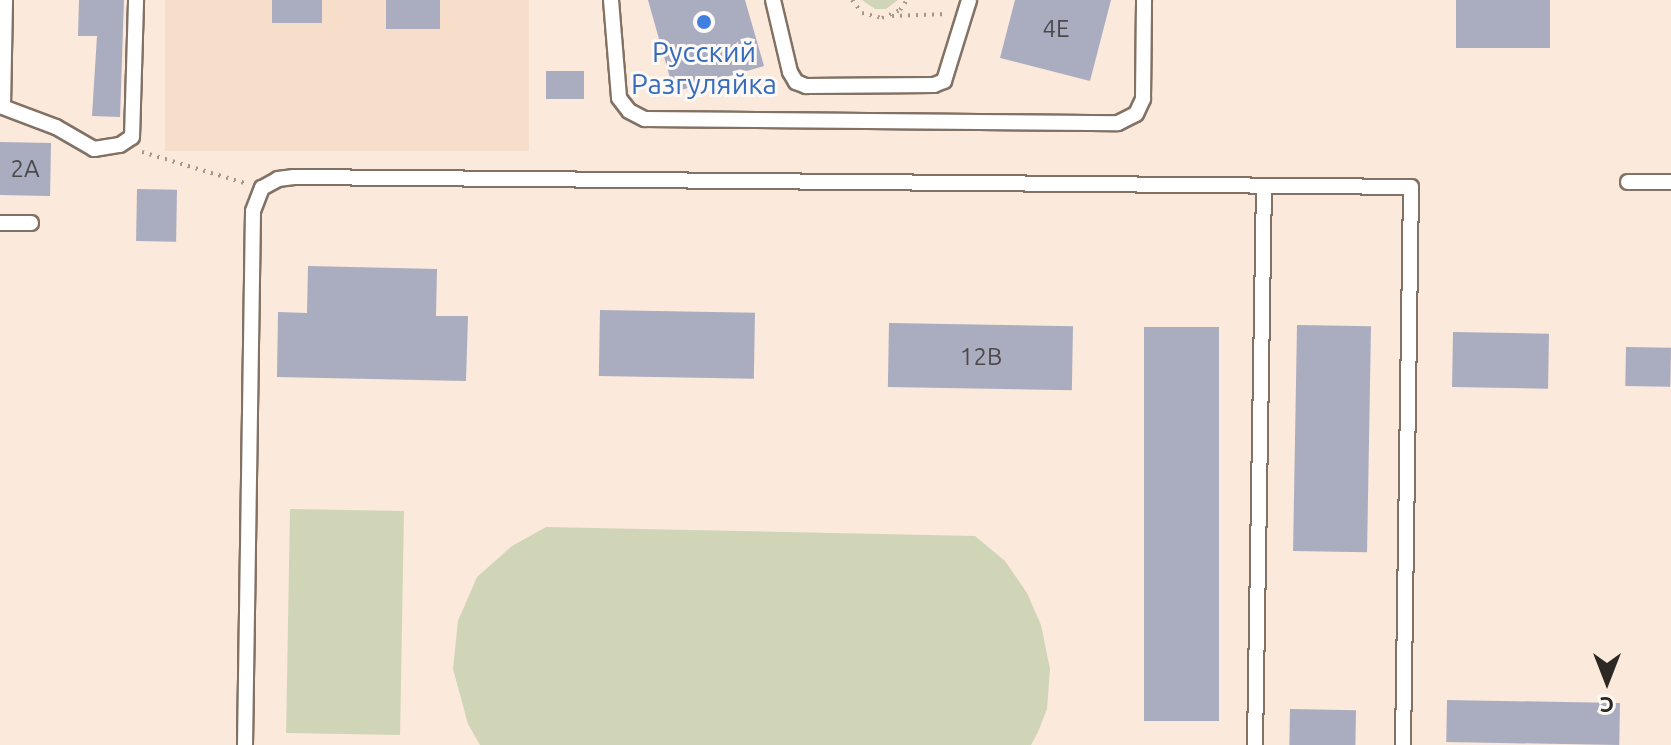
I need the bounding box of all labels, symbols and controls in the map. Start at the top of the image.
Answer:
marker: Русский Разгуляйка [695,13,713,31]
house number: 4Е [1043,15,1069,43]
place label: Русский Разгуляйка [631,35,777,101]
house number: 2А [10,155,40,183]
house number: 12В [960,343,1002,371]
north arrow [1567,641,1647,721]
text: С [1600,693,1614,718]

